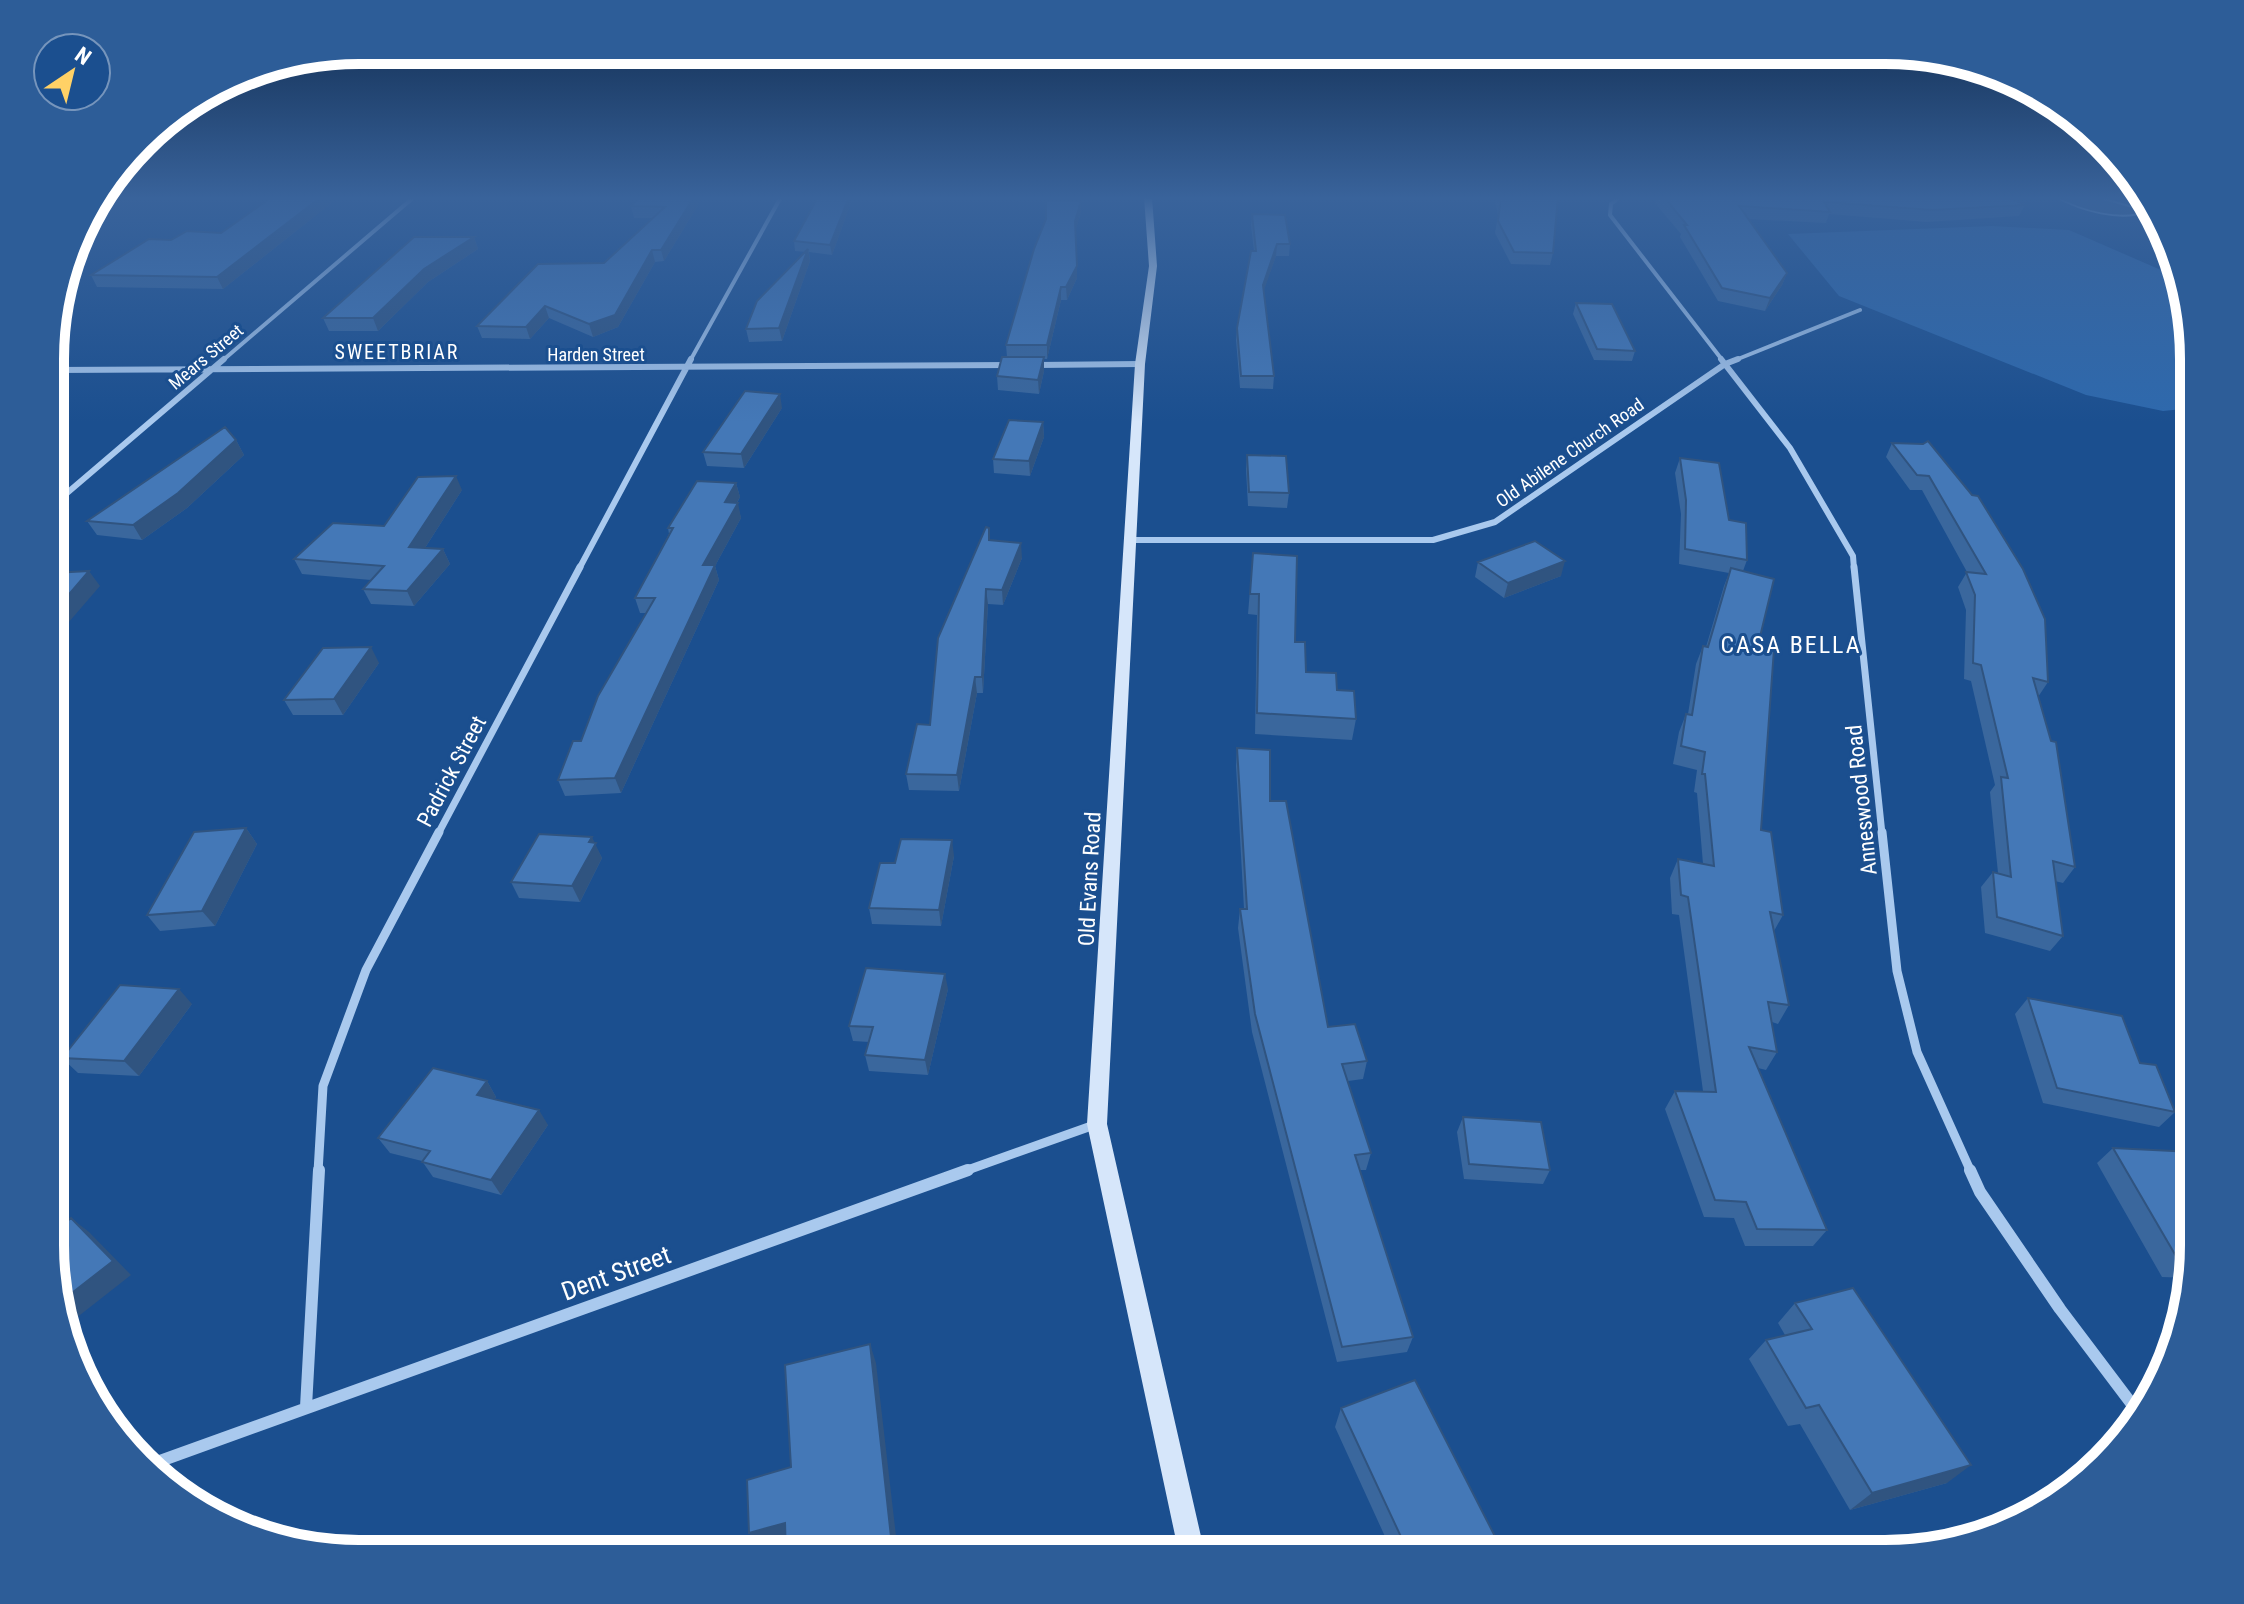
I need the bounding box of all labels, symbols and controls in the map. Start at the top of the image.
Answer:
north arrow [32,32,112,112]
text: N [70,42,96,70]
street label: Mears Street [164,319,247,394]
district label: SWEETBRIAR [335,340,459,364]
street label: Harden Street [547,344,645,365]
street label: Old Abilene Church Road [1492,394,1648,512]
district label: CASA BELLA [1720,631,1862,659]
street label: Padrick Street [412,712,491,831]
street label: Anneswood Road [1841,724,1882,876]
street label: Old Evans Road [1073,811,1106,947]
street label: Dent Street [557,1239,675,1307]

